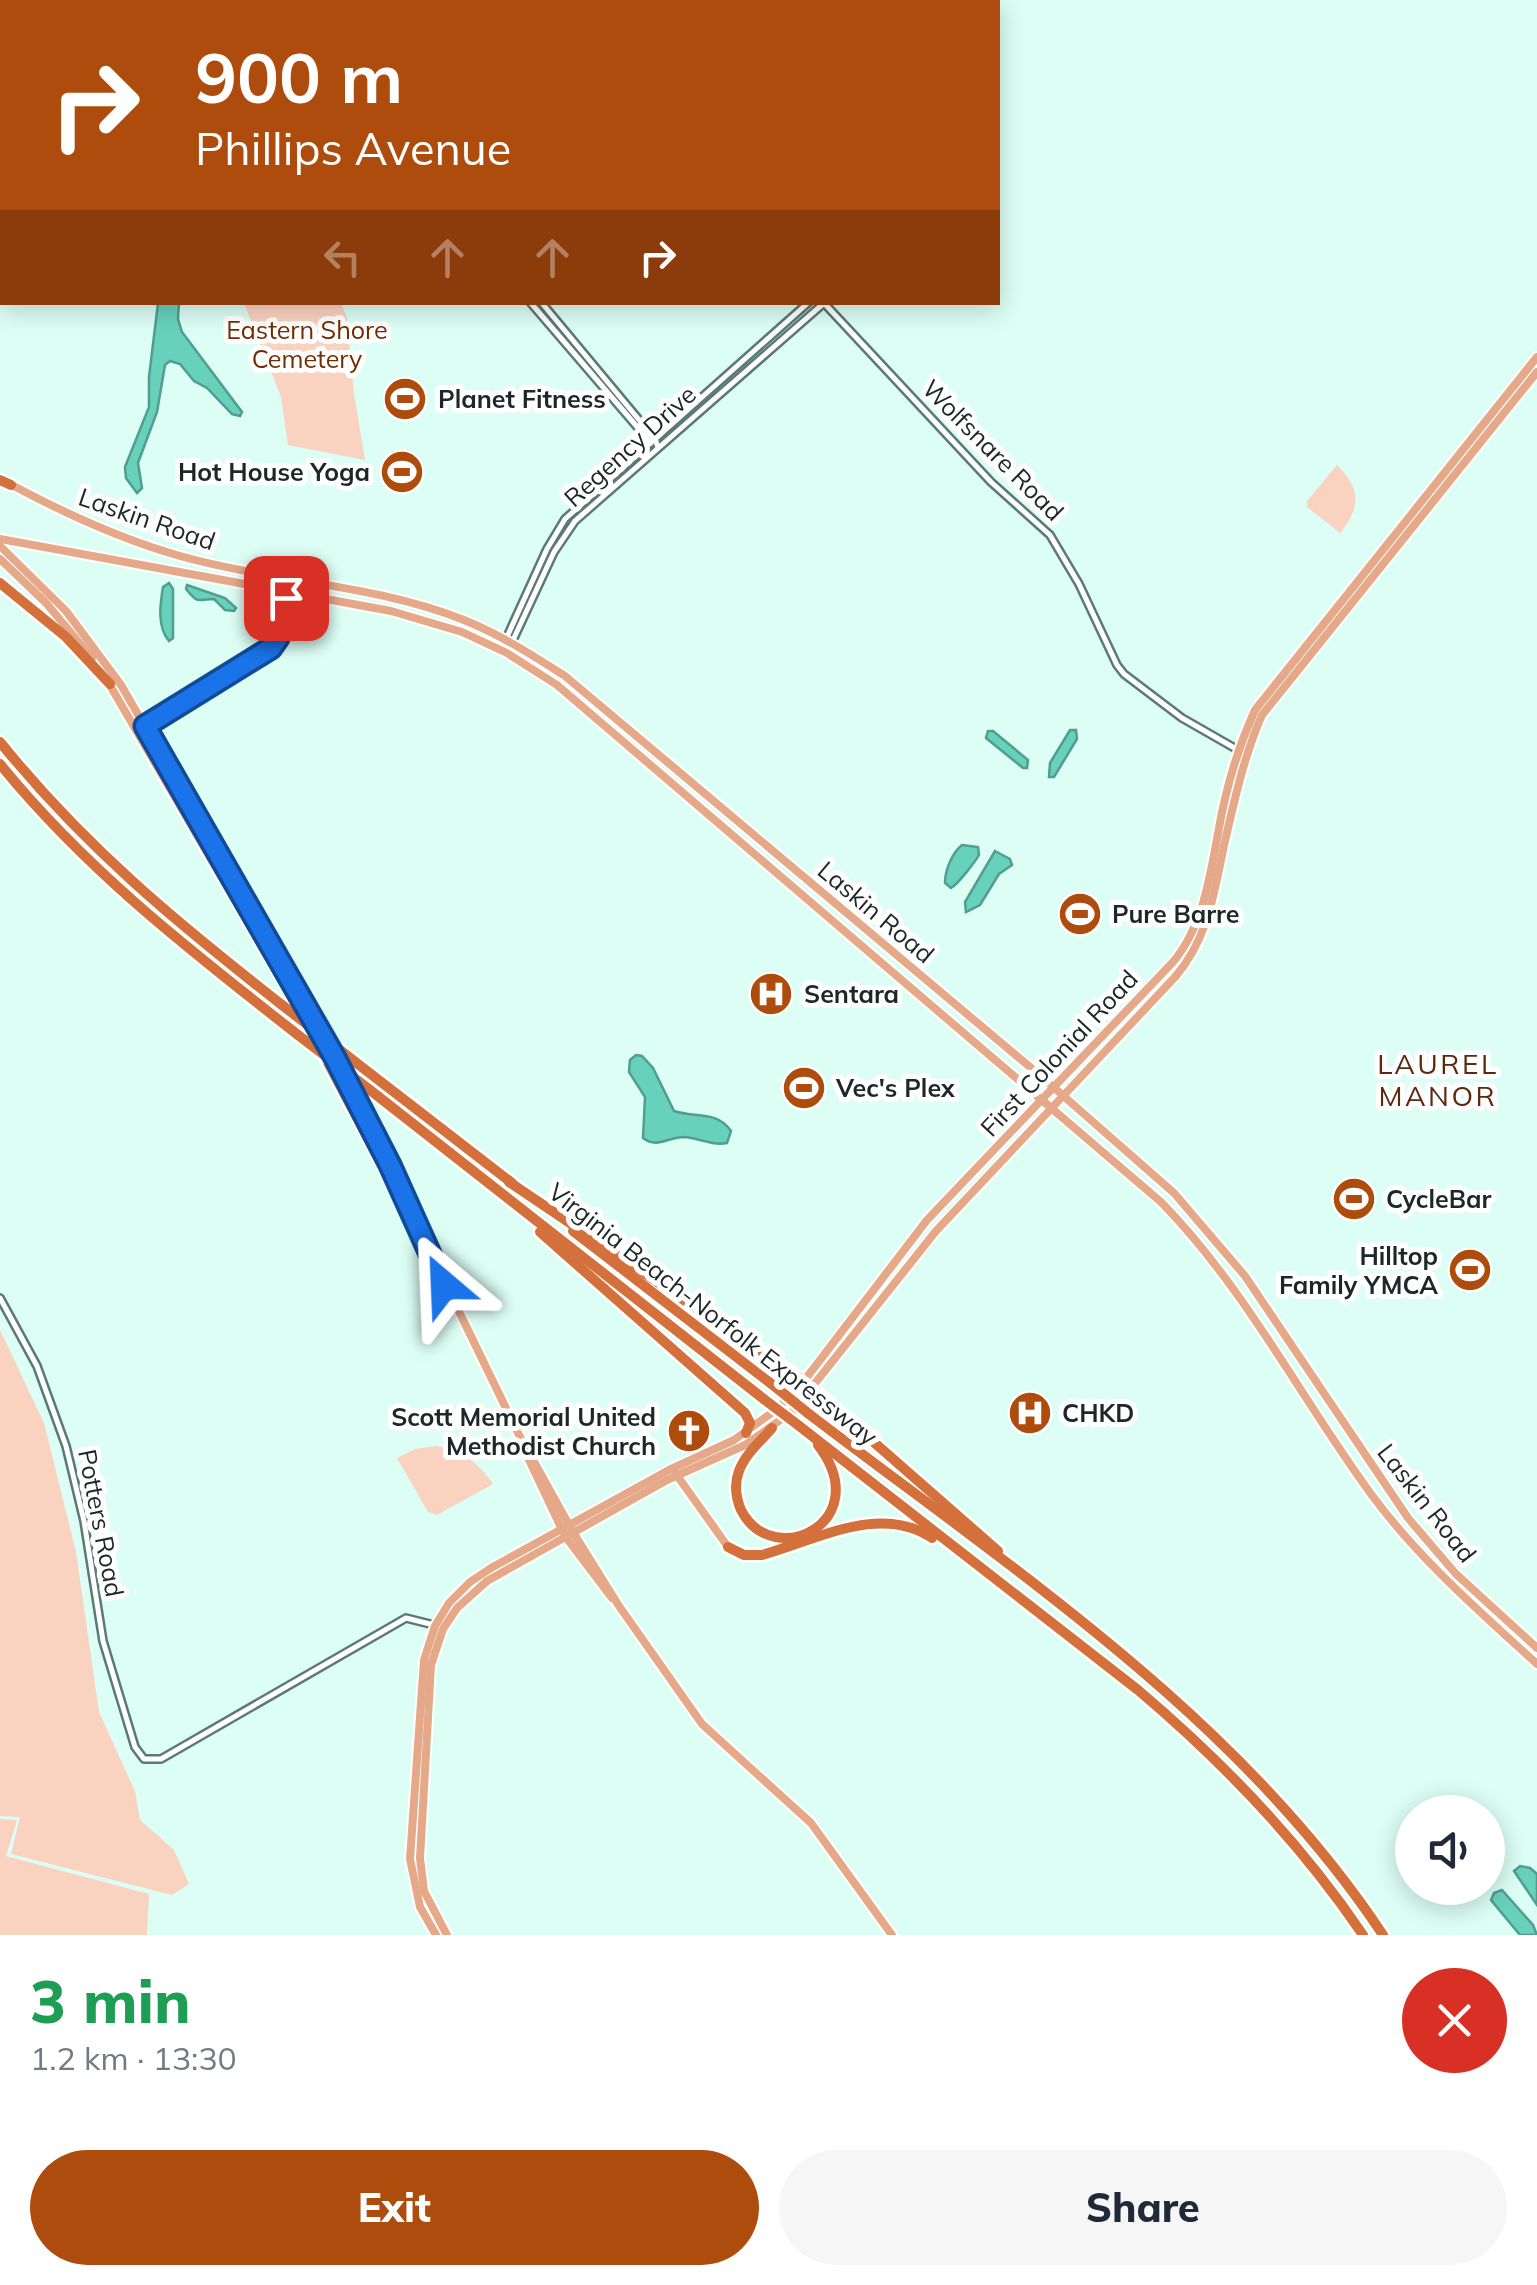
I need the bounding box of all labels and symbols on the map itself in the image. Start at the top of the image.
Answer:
park label: Eastern Shore Cemetery [226,314,388,374]
street label: Wolfsnare Road [916,372,1071,527]
sports icon: Planet Fitness [382,376,428,422]
street label: Regency Drive [557,378,702,513]
place label: Planet Fitness [438,383,606,414]
sports icon: Hot House Yoga [379,449,425,495]
place label: Hot House Yoga [178,456,370,487]
street label: Laskin Road [75,481,219,556]
pin [244,556,329,641]
street label: Laskin Road [812,854,941,969]
sports icon: Pure Barre [1057,891,1103,937]
place label: Pure Barre [1112,898,1239,929]
street label: First Colonial Road [973,963,1144,1142]
hospital icon: Sentara [748,971,794,1017]
place label: Sentara [804,978,899,1009]
district label: LAUREL MANOR [1377,1046,1499,1113]
sports icon: Vec's Plex [781,1065,827,1111]
place label: Vec's Plex [835,1072,955,1103]
street label: Virginia Beach-Norfolk Expressway [543,1175,884,1452]
sports icon: CycleBar [1331,1176,1377,1222]
place label: CycleBar [1386,1183,1491,1214]
position arrow [392,1233,496,1337]
place label: Hilltop Family YMCA [1279,1240,1438,1300]
sports icon: Hilltop Family YMCA [1447,1247,1493,1293]
hospital icon: CHKD [1007,1390,1053,1436]
place label: CHKD [1062,1397,1134,1428]
place label: Scott Memorial United Methodist Church [391,1401,656,1461]
church icon: Scott Memorial United Methodist Church [666,1408,712,1454]
street label: Laskin Road [1371,1437,1483,1568]
street label: Potters Road [72,1446,131,1599]

